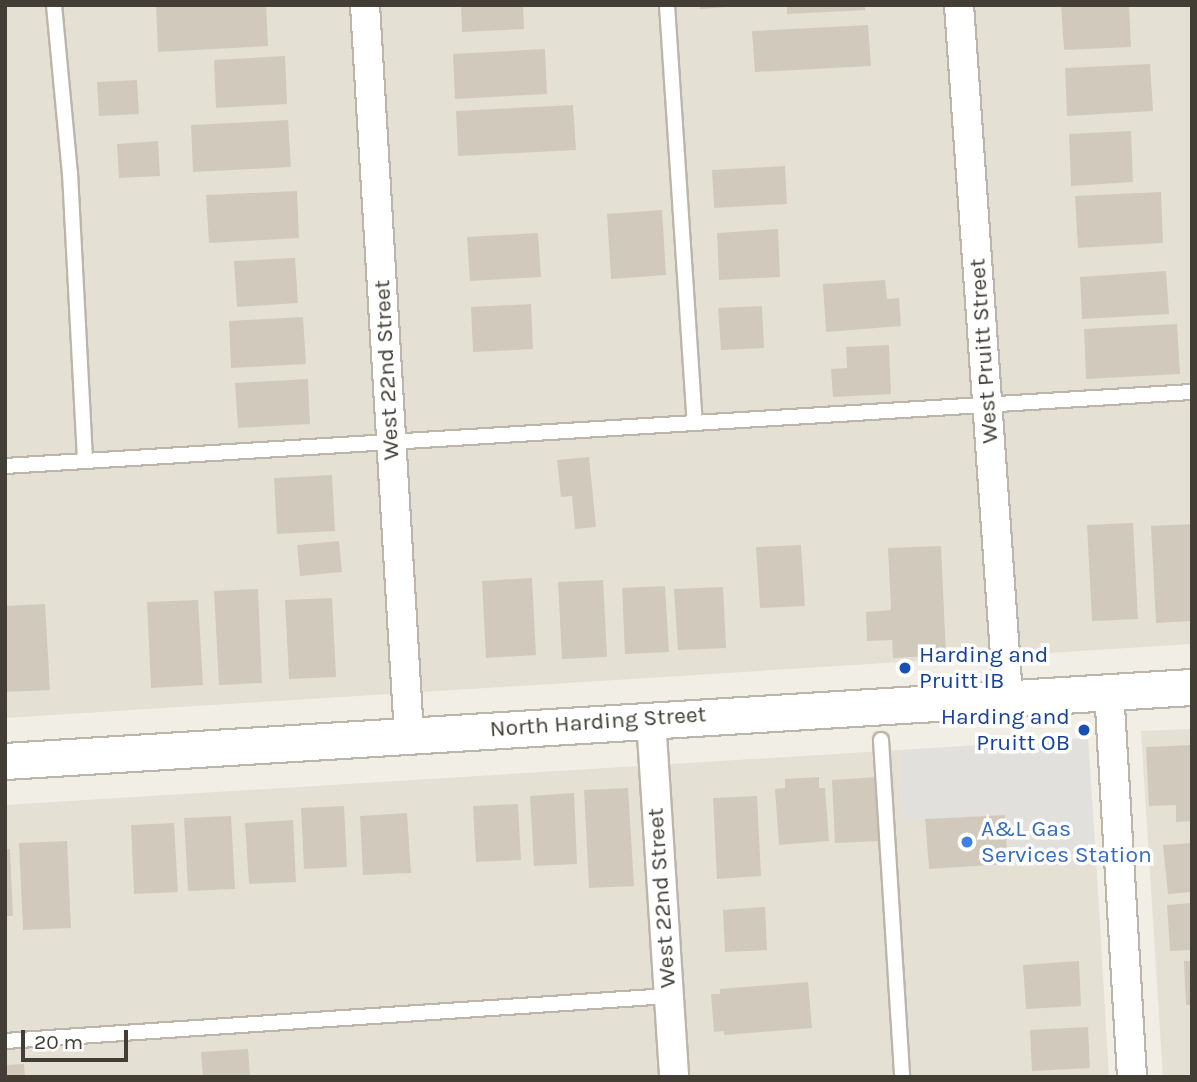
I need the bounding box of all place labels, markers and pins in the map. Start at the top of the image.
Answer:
place label: Harding and Pruitt IB [919,641,1048,695]
marker: Harding and Pruitt IB [897,660,913,676]
place label: Harding and Pruitt OB [941,703,1070,757]
marker: Harding and Pruitt OB [1076,722,1092,738]
place label: A&L Gas Services Station [981,815,1152,869]
marker: A&L Gas Services Station [959,834,975,850]

